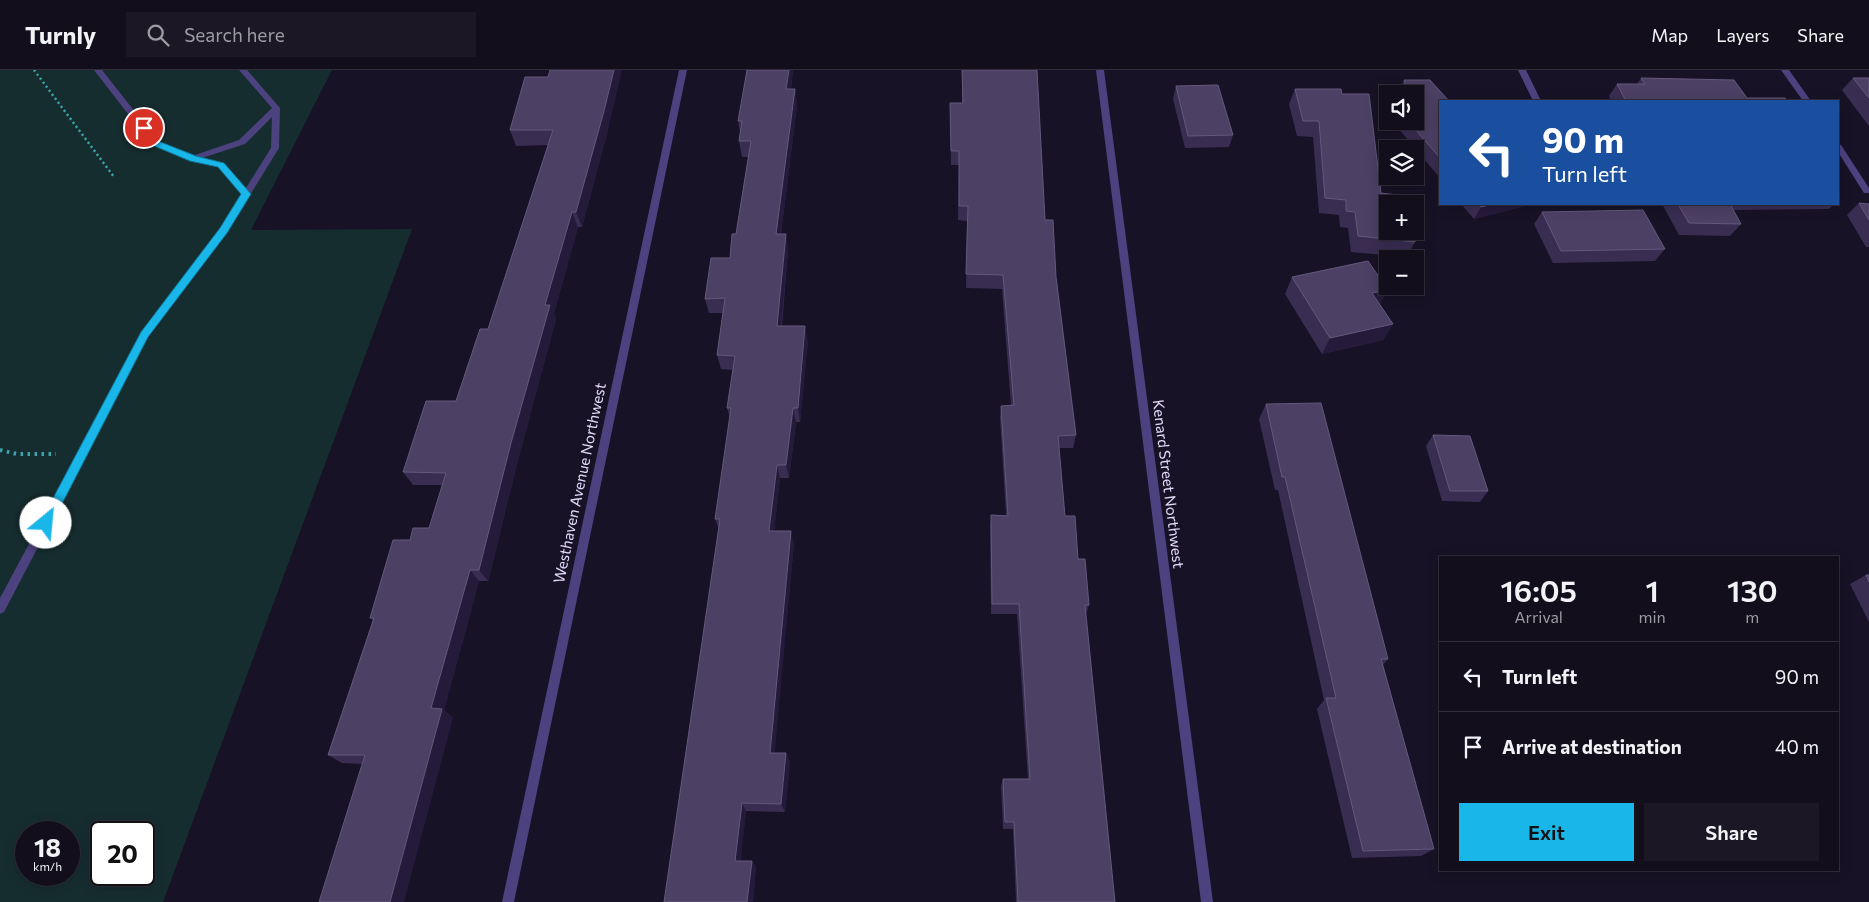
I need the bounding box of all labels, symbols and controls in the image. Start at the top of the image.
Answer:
search box [126,12,476,57]
text: Turnly [25,20,96,49]
icon: search [144,21,172,49]
text: Search here [184,23,285,46]
text: Map [1651,24,1688,46]
text: Layers [1716,24,1769,46]
text: Share [1797,24,1844,46]
map controls [1379,85,1424,295]
button: sound [1379,85,1424,130]
pin [123,107,165,149]
icon: arrive [130,114,158,142]
text: 90 m [1542,117,1624,160]
icon: left [1459,120,1524,185]
button: layers [1379,140,1424,185]
text: Turn left [1542,160,1627,187]
button: + [1379,195,1424,240]
button: − [1379,250,1424,295]
street label: Westhaven Avenue Northwest [549,381,609,585]
street label: Kenard Street Northwest [1150,398,1188,569]
position arrow [19,496,71,548]
text: 16:05 [1500,571,1577,608]
text: 1 [1645,571,1659,608]
text: 130 [1727,571,1778,608]
text: Arrival [1515,607,1563,626]
text: min [1638,607,1666,626]
text: m [1745,607,1759,626]
icon: left [1459,663,1487,691]
text: Turn left [1502,665,1577,688]
text: 90 m [1775,665,1819,688]
icon: arrive [1459,733,1487,761]
text: Arrive at destination [1502,735,1682,758]
text: 40 m [1775,735,1819,758]
button: Exit [1459,803,1634,861]
button: Share [1644,803,1819,861]
speed limit sign: 20 [90,821,155,886]
text: 18 [34,832,61,862]
text: km/h [33,859,62,873]

